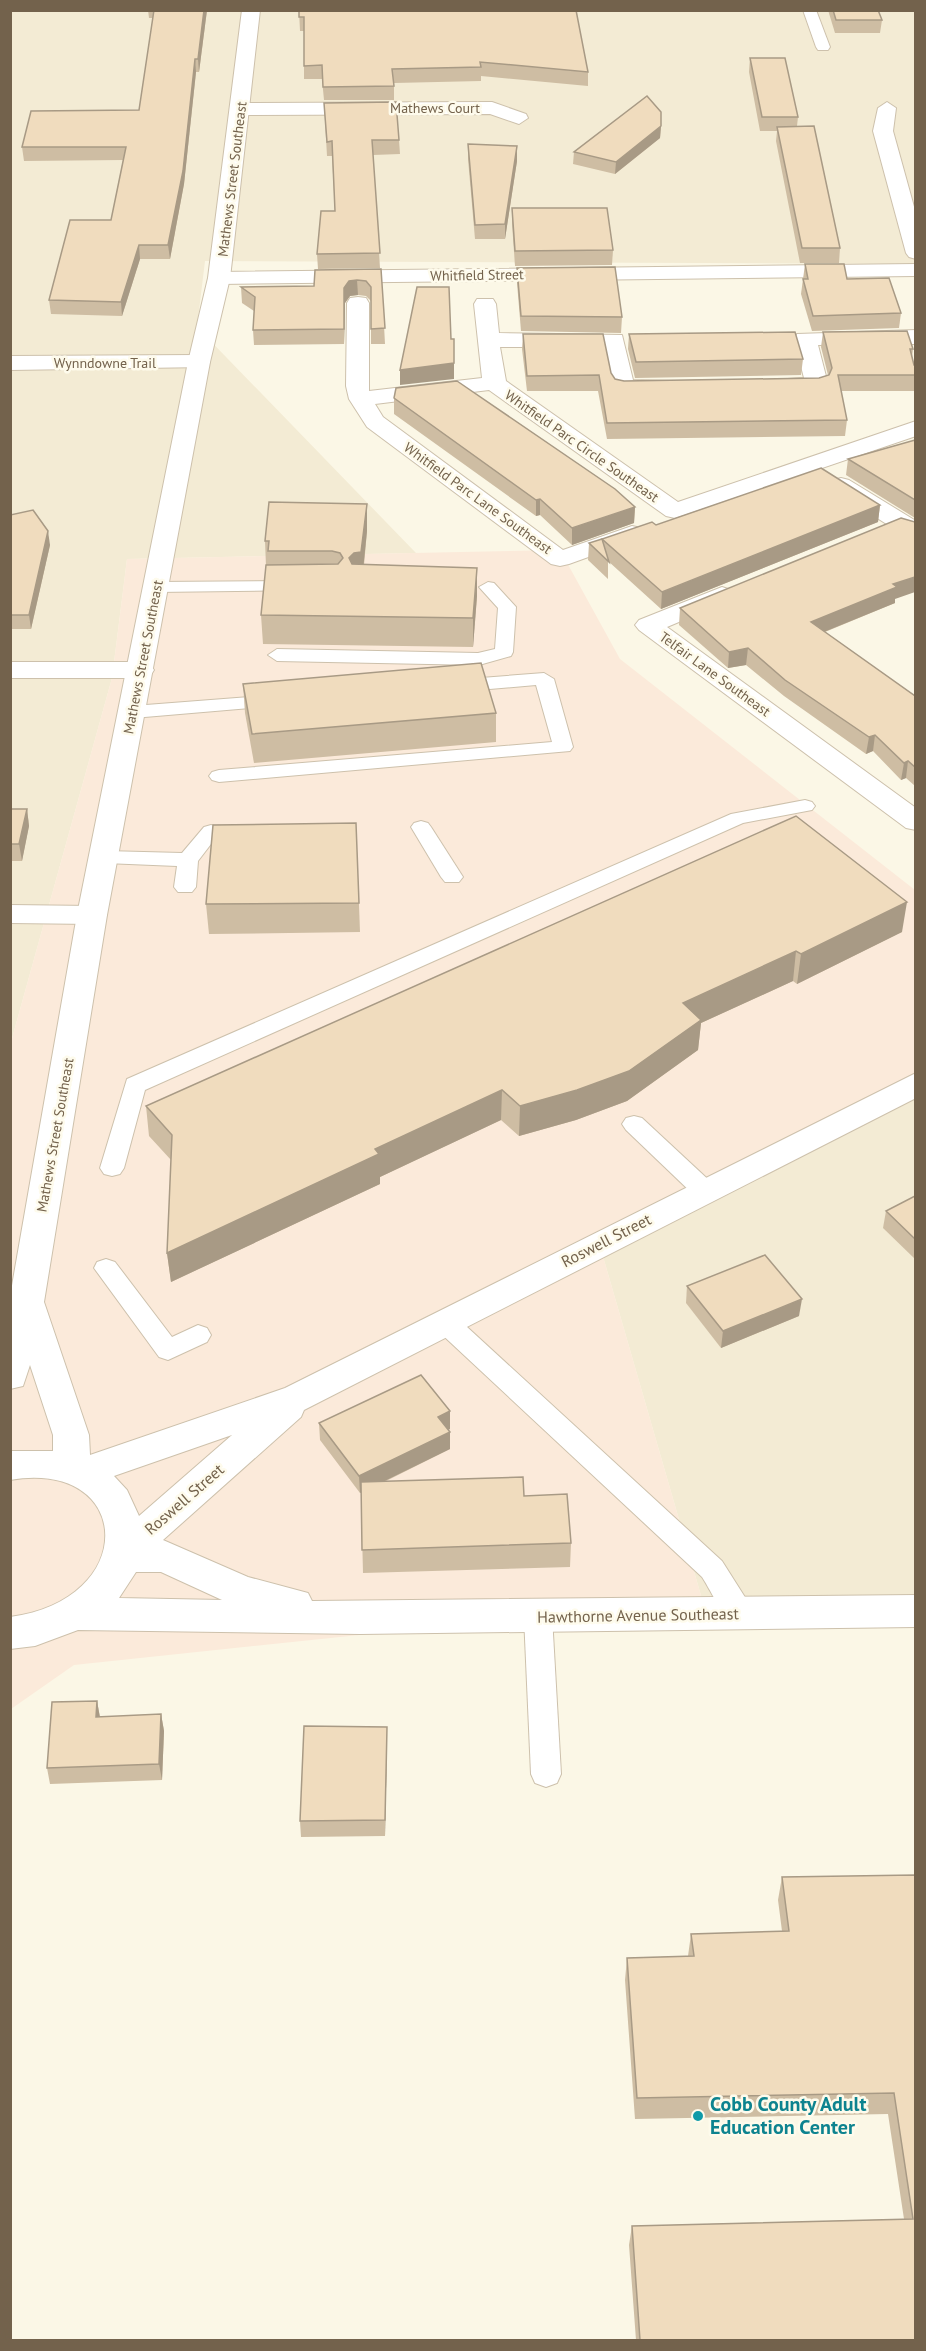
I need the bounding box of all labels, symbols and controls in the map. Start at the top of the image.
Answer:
street label: Mathews Court [390,99,480,117]
street label: Mathews Street Southeast [214,100,250,258]
street label: Whitfield Street [430,265,524,285]
street label: Wynndowne Trail [54,354,156,372]
street label: Whitfield Parc Circle Southeast [502,386,663,506]
street label: Whitfield Parc Lane Southeast [400,438,556,558]
street label: Mathews Street Southeast [119,578,167,735]
street label: Telfair Lane Southeast [656,628,774,720]
street label: Mathews Street Southeast [33,1056,77,1214]
street label: Roswell Street [558,1209,655,1271]
street label: Roswell Street [140,1459,228,1539]
street label: Hawthorne Avenue Southeast [537,1603,740,1627]
place label: Cobb County Adult Education Center [710,2091,866,2140]
marker: Cobb County Adult Education Center [691,2109,705,2123]

